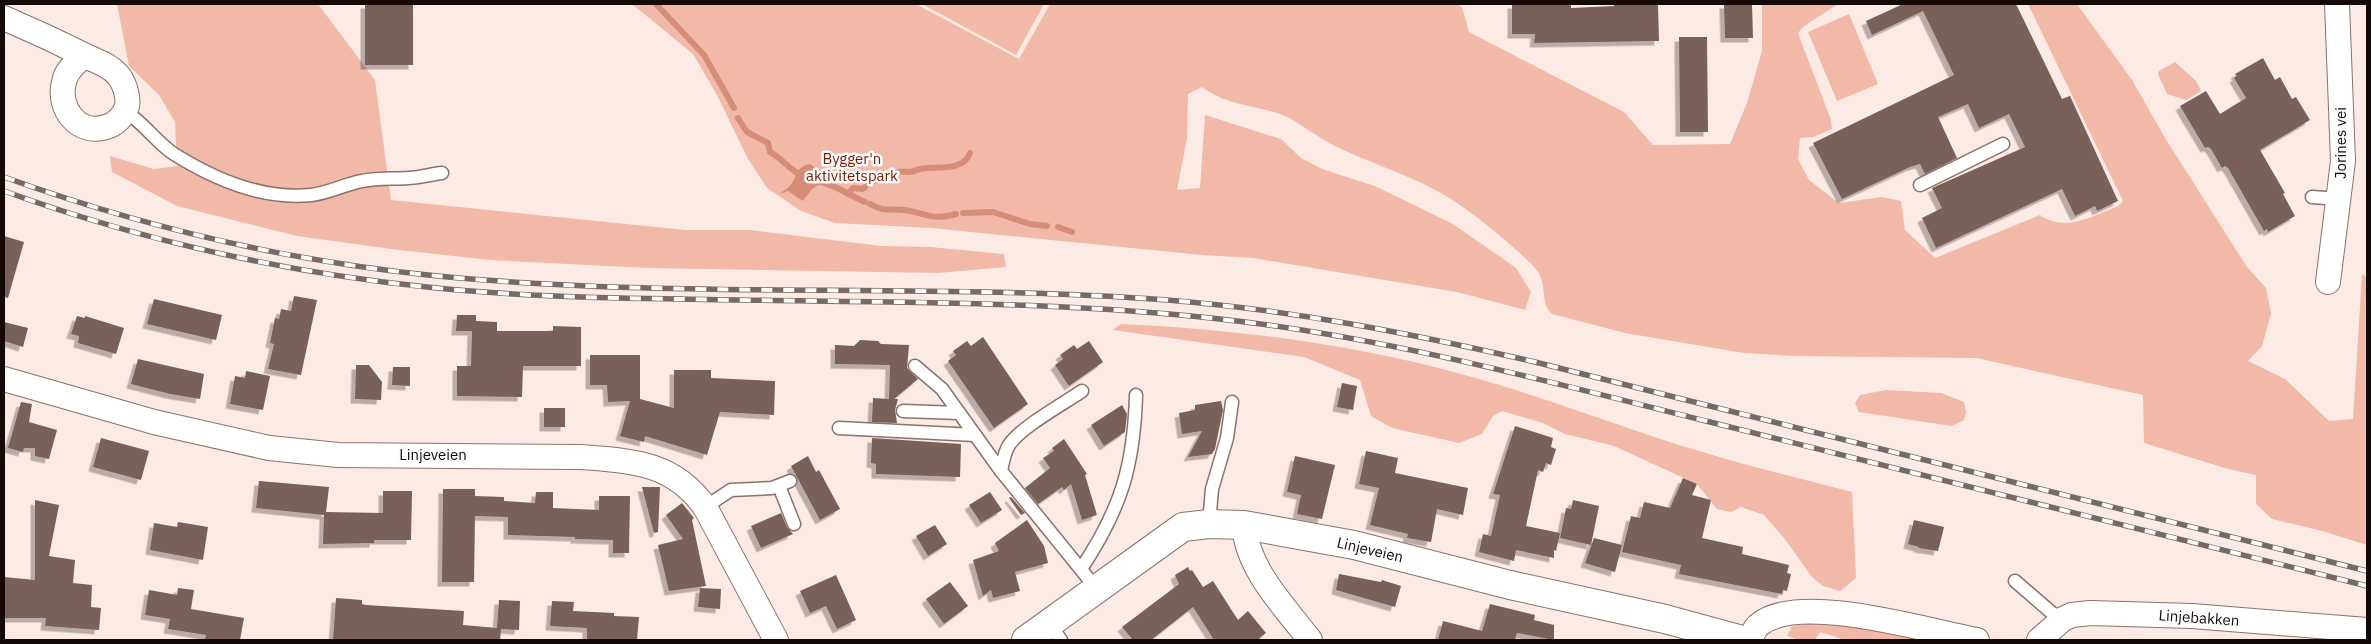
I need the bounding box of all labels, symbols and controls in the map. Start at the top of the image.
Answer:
street label: Jorines vei [2331,107,2350,179]
park label: Bygger'n aktivitetspark [806,149,898,185]
street label: Linjeveien [399,445,467,464]
street label: Linjeveien [1335,533,1405,566]
street label: Linjebakken [2158,605,2240,630]

